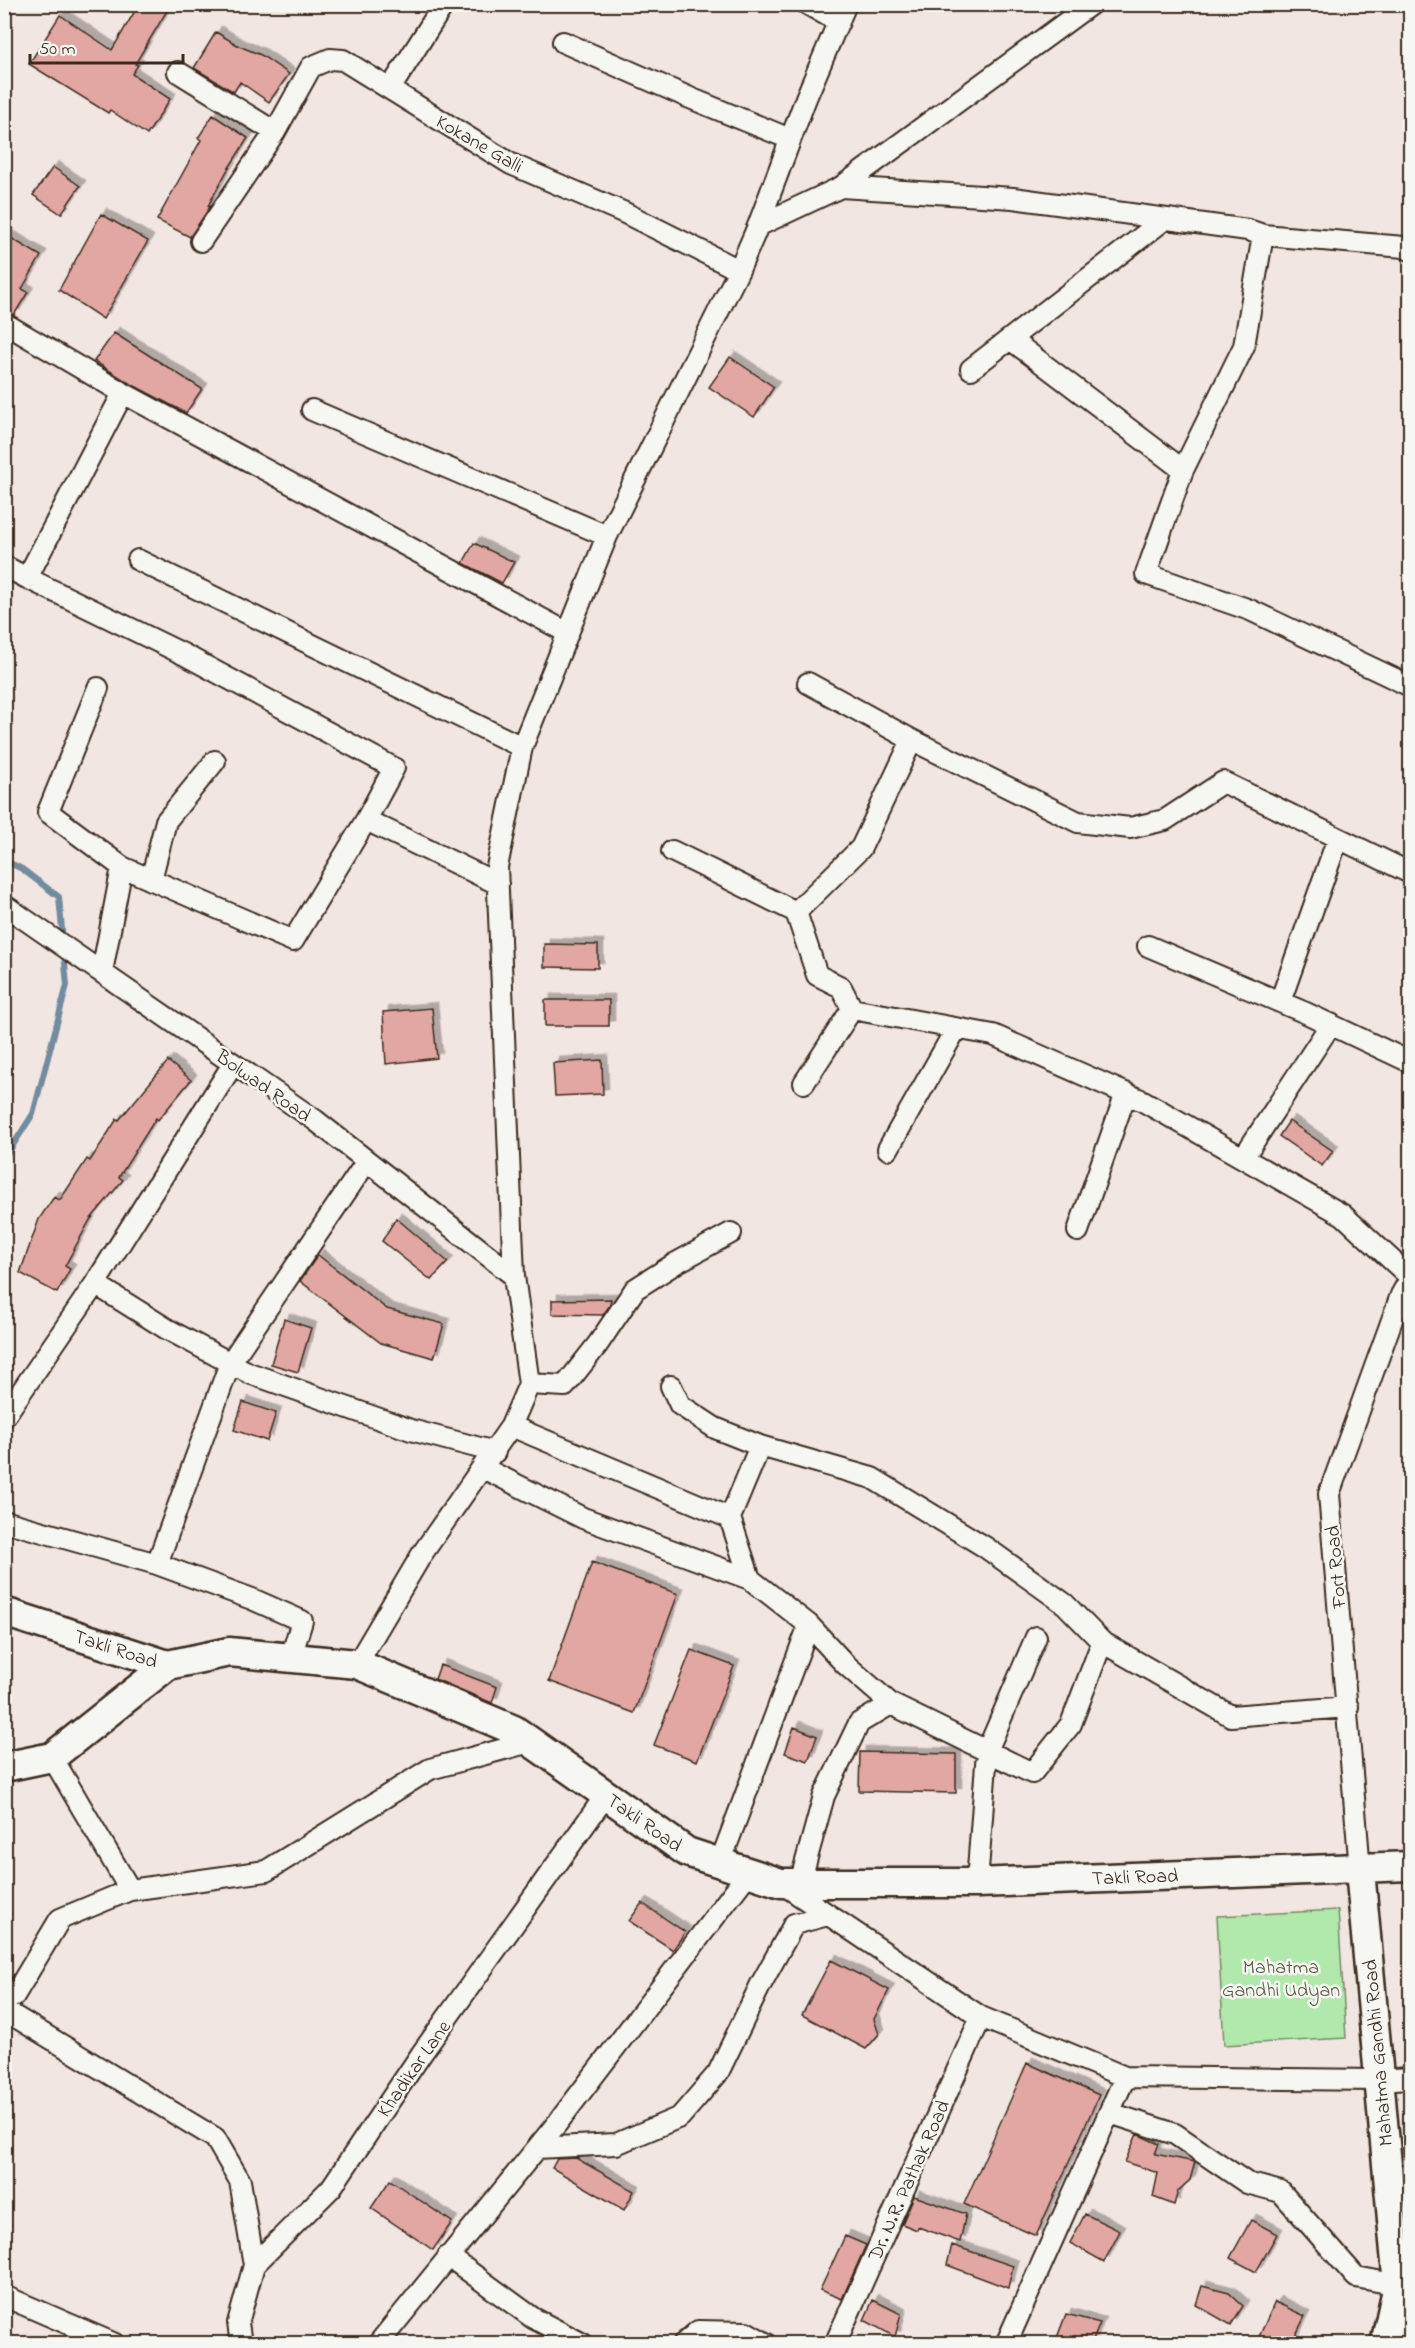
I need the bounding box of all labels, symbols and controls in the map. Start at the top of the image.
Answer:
scale bar [30,27,183,65]
text: 50 m [39,37,76,63]
street label: Kokane Galli [430,108,528,182]
street label: Bolwad Road [208,1043,316,1131]
street label: Fort Road [1319,1524,1356,1610]
street label: Takli Road [70,1623,161,1678]
street label: Takli Road [600,1787,687,1861]
street label: Takli Road [1091,1862,1179,1894]
park label: Mahatma Gandhi Udyan [1222,1954,1340,2006]
street label: Mahatma Gandhi Road [1357,1958,1402,2147]
street label: Khadikar Lane [371,2015,459,2124]
street label: Dr. N.R. Pathak Road [861,2096,959,2267]

